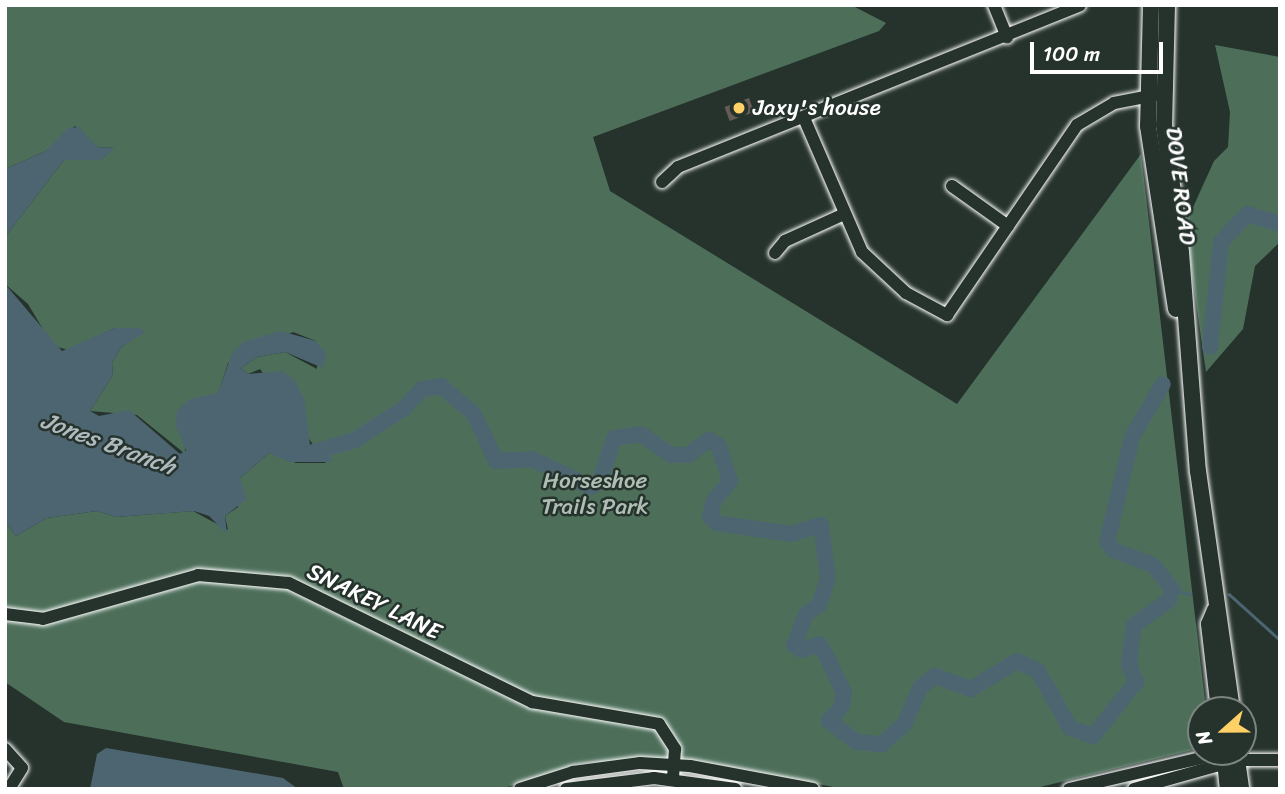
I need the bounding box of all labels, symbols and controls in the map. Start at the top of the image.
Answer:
scale bar [1033,28,1166,72]
text: 100 m [1043,35,1100,73]
place label: Jaxy's house [753,94,881,122]
marker: Jaxy's house [731,100,747,116]
street label: DOVE ROAD [1159,125,1201,247]
water label: Jones Branch [37,406,179,482]
park label: Horseshoe Trails Park [541,467,649,521]
street label: SNAKEY LANE [302,558,446,646]
north arrow [1187,696,1257,766]
text: N [1186,726,1222,750]

